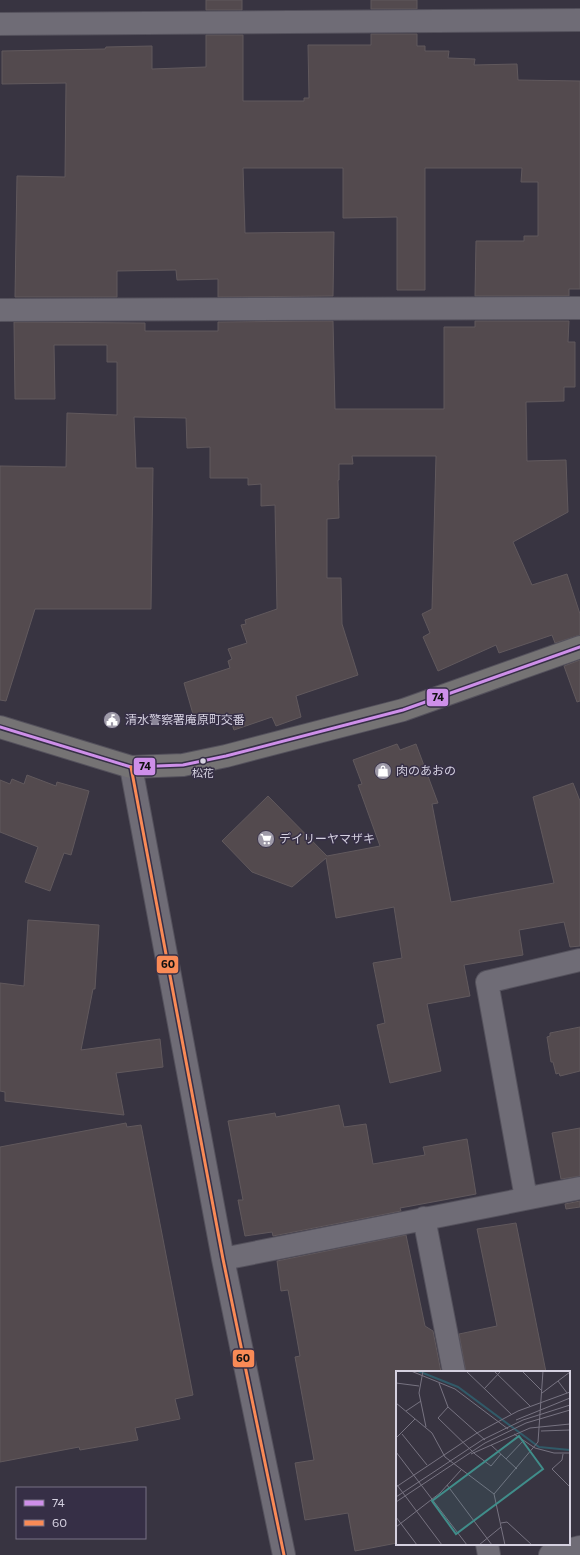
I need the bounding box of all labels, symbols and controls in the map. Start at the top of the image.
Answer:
line badge: 74 [426,688,449,707]
text: 74 [432,690,444,703]
public building icon: 清水警察署庵原町交番 [102,710,122,730]
place label: 清水警察署庵原町交番 [125,712,245,726]
marker: 松花 [198,756,208,766]
line badge: 74 [133,757,156,776]
text: 74 [139,759,151,772]
shop icon: 肉のあおの [373,761,393,781]
place label: 肉のあおの [396,763,456,777]
place label: 松花 [192,766,214,779]
supermarket icon: デイリーヤマザキ [256,829,276,849]
place label: デイリーヤマザキ [279,831,375,845]
line badge: 60 [156,955,179,974]
text: 60 [161,957,175,970]
line badge: 60 [232,1349,255,1368]
text: 60 [236,1351,250,1364]
inset map [396,1371,570,1545]
legend [16,1487,146,1539]
text: 74 [52,1495,65,1509]
text: 60 [52,1515,67,1529]

